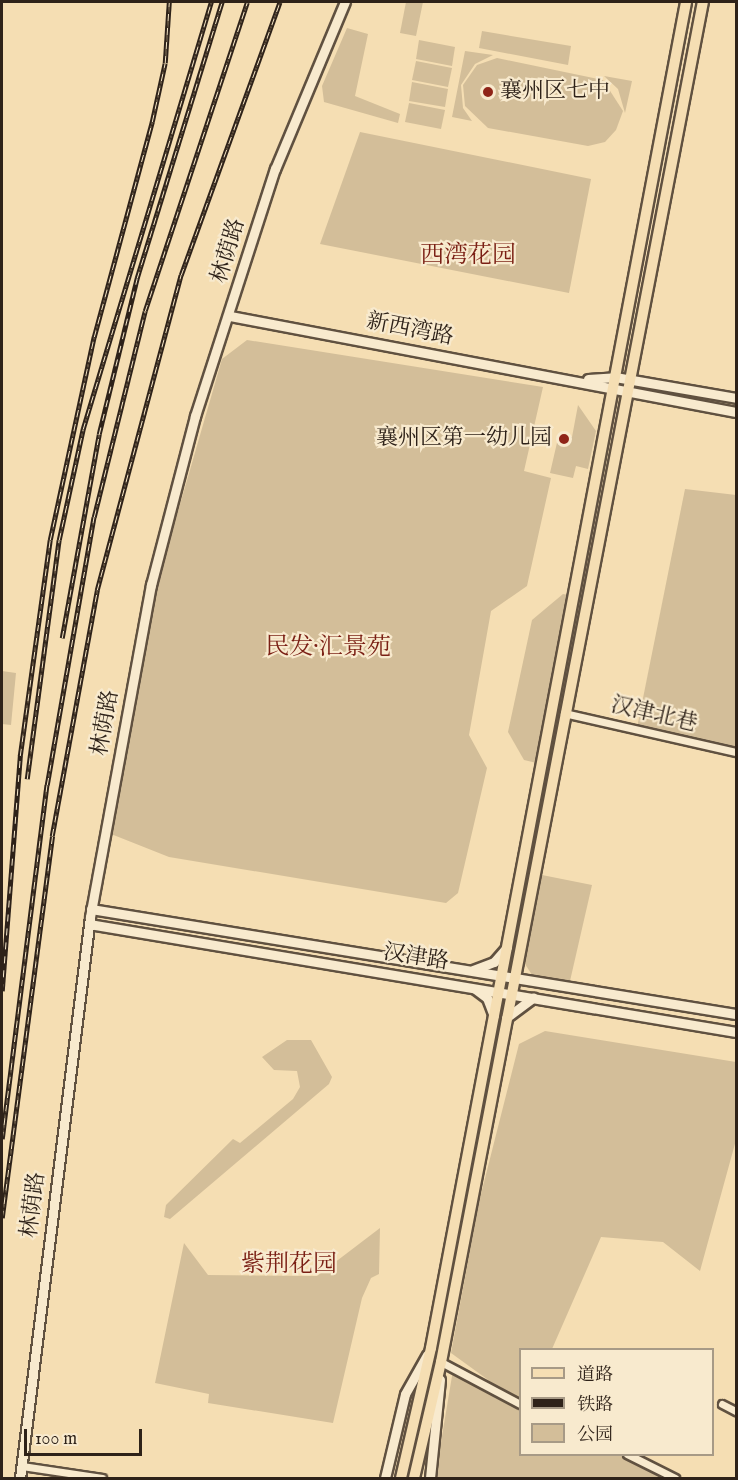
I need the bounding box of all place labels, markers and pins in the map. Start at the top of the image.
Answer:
place label: 襄州区七中 [500,79,610,105]
marker: 襄州区七中 [481,85,495,99]
place label: 襄州区第一幼儿园 [376,426,552,452]
marker: 襄州区第一幼儿园 [557,432,571,446]

